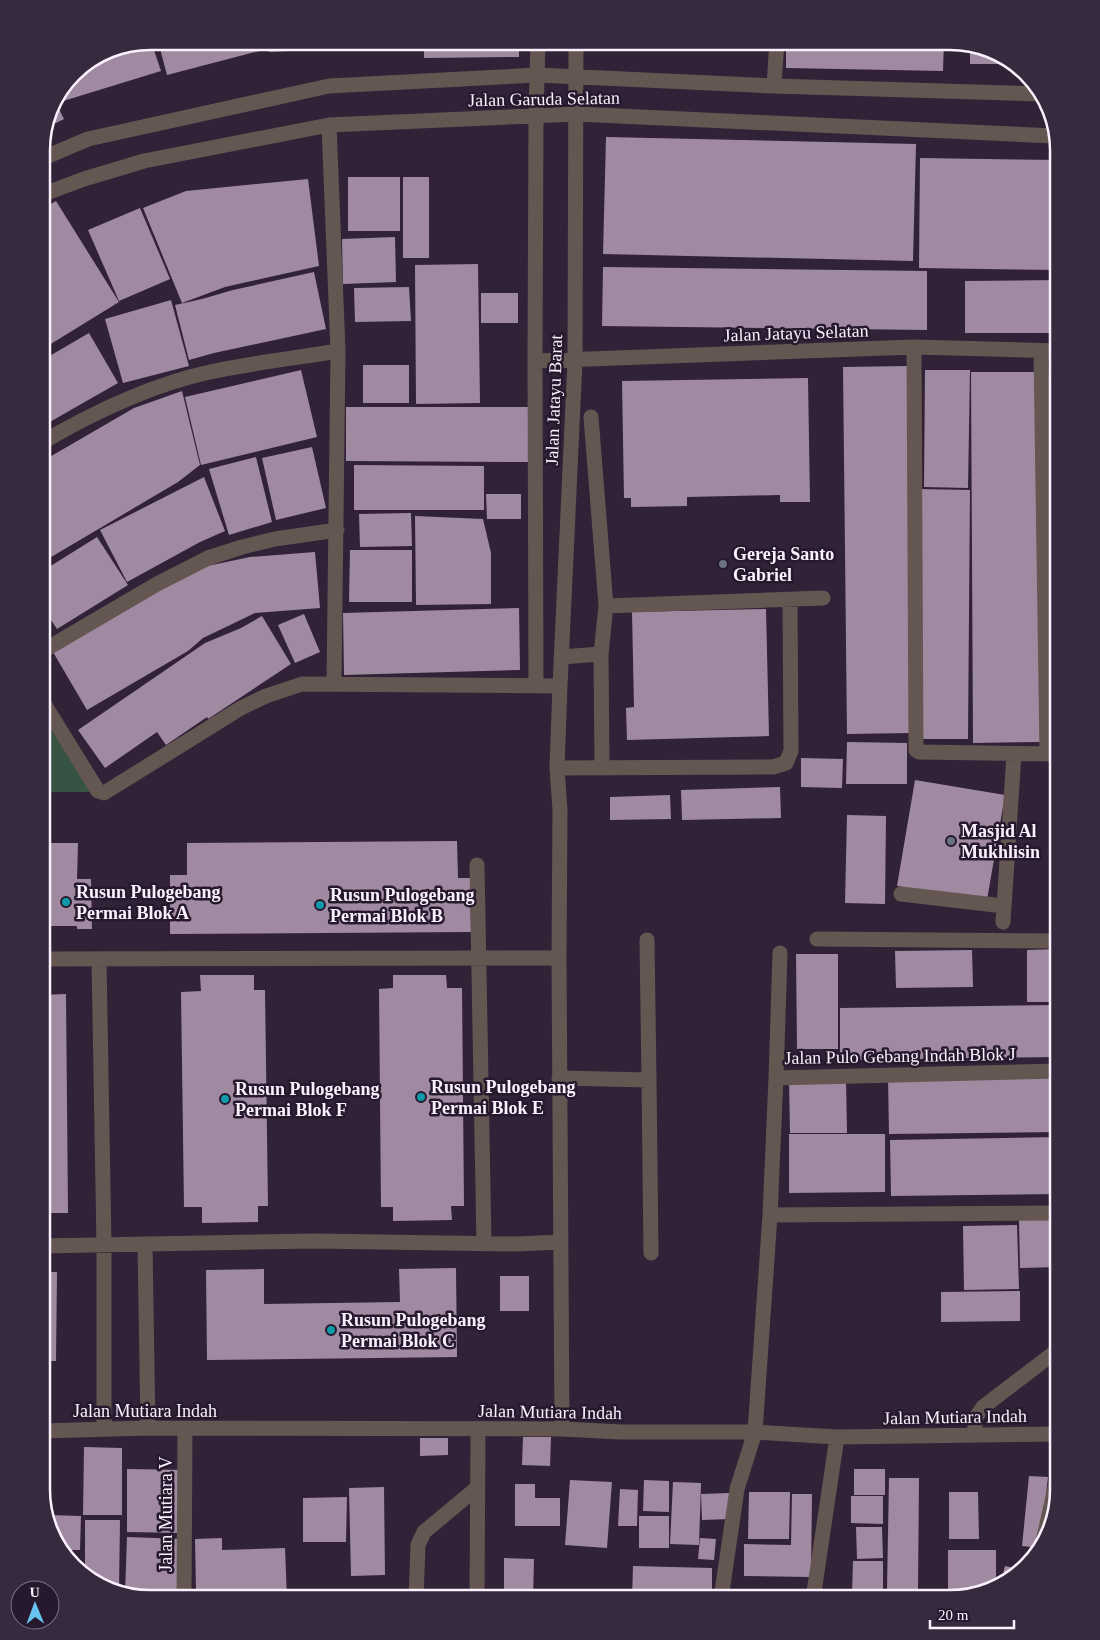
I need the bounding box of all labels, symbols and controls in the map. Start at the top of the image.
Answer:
street label: Jalan Garuda Selatan [468,88,620,110]
street label: Jalan Jatayu Selatan [723,320,869,346]
street label: Jalan Jatayu Barat [542,334,566,466]
place label: Gereja Santo Gabriel [733,544,834,585]
marker: Gereja Santo Gabriel [717,558,729,570]
place label: Masjid Al Mukhlisin [961,821,1040,862]
marker: Masjid Al Mukhlisin [945,835,957,847]
place label: Rusun Pulogebang Permai Blok A [76,882,221,923]
place label: Rusun Pulogebang Permai Blok B [330,885,475,926]
marker: Rusun Pulogebang Permai Blok A [60,896,72,908]
marker: Rusun Pulogebang Permai Blok B [314,899,326,911]
street label: Jalan Pulo Gebang Indah Blok J [784,1044,1016,1068]
place label: Rusun Pulogebang Permai Blok E [431,1077,576,1118]
place label: Rusun Pulogebang Permai Blok F [235,1079,380,1120]
marker: Rusun Pulogebang Permai Blok E [415,1091,427,1103]
marker: Rusun Pulogebang Permai Blok F [219,1093,231,1105]
place label: Rusun Pulogebang Permai Blok C [341,1310,486,1351]
marker: Rusun Pulogebang Permai Blok C [325,1324,337,1336]
street label: Jalan Mutiara Indah [73,1401,217,1421]
street label: Jalan Mutiara Indah [478,1401,622,1423]
street label: Jalan Mutiara Indah [883,1406,1027,1428]
street label: Jalan Mutiara V [156,1456,176,1572]
north arrow [10,1580,60,1630]
text: U [30,1585,40,1600]
scale bar [930,1598,1014,1630]
text: 20 m [938,1607,969,1623]

